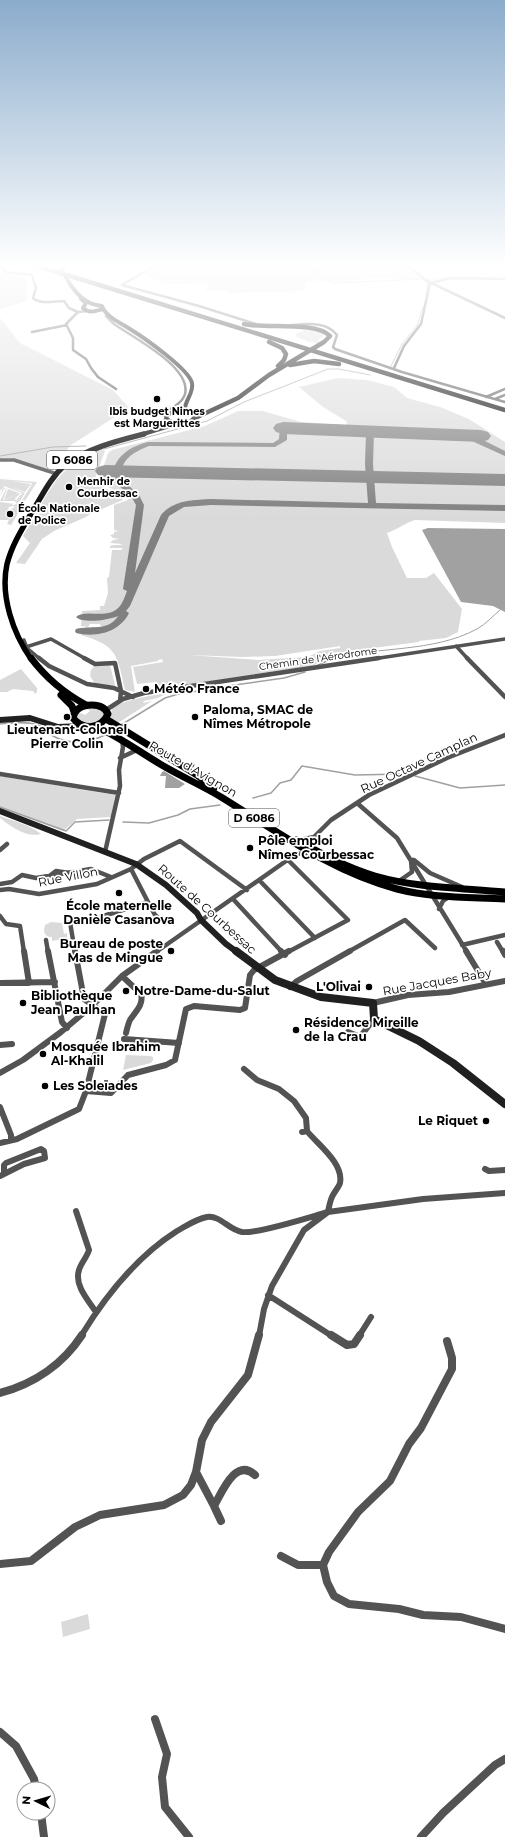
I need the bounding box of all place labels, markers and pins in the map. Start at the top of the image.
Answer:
marker: Ibis budget Nimes est Marguerittes [152,394,162,404]
place label: Ibis budget Nimes est Marguerittes [109,405,206,430]
place label: Menhir de Courbessac [77,475,138,500]
marker: Menhir de Courbessac [64,482,74,492]
place label: École Nationale de Police [18,502,100,527]
marker: École Nationale de Police [5,509,15,519]
place label: Météo France [154,681,240,696]
marker: Météo France [141,684,151,694]
place label: Paloma, SMAC de Nîmes Métropole [203,702,314,731]
marker: Lieutenant-Colonel Pierre Colin [62,712,72,722]
marker: Paloma, SMAC de Nîmes Métropole [190,712,200,722]
place label: Lieutenant-Colonel Pierre Colin [7,722,127,751]
place label: Pôle emploi Nîmes Courbessac [258,833,374,862]
marker: Pôle emploi Nîmes Courbessac [245,843,255,853]
marker: École maternelle Danièle Casanova [114,888,124,898]
place label: École maternelle Danièle Casanova [63,898,175,927]
place label: Bureau de poste Mas de Mingue [60,936,163,965]
marker: Bureau de poste Mas de Mingue [166,946,176,956]
place label: L'Olivai [316,979,361,994]
marker: L'Olivai [364,982,374,992]
place label: Notre-Dame-du-Salut [134,983,270,998]
marker: Notre-Dame-du-Salut [121,986,131,996]
place label: Bibliothèque Jean Paulhan [30,988,116,1017]
marker: Bibliothèque Jean Paulhan [18,998,28,1008]
place label: Résidence Mireille de la Crau [304,1015,419,1044]
marker: Résidence Mireille de la Crau [291,1025,301,1035]
place label: Mosquée Ibrahim Al-Khalil [50,1039,161,1068]
marker: Mosquée Ibrahim Al-Khalil [38,1049,48,1059]
place label: Les Soleïades [53,1078,138,1093]
marker: Les Soleïades [40,1081,50,1091]
place label: Le Riquet [418,1113,479,1128]
marker: Le Riquet [481,1116,491,1126]

